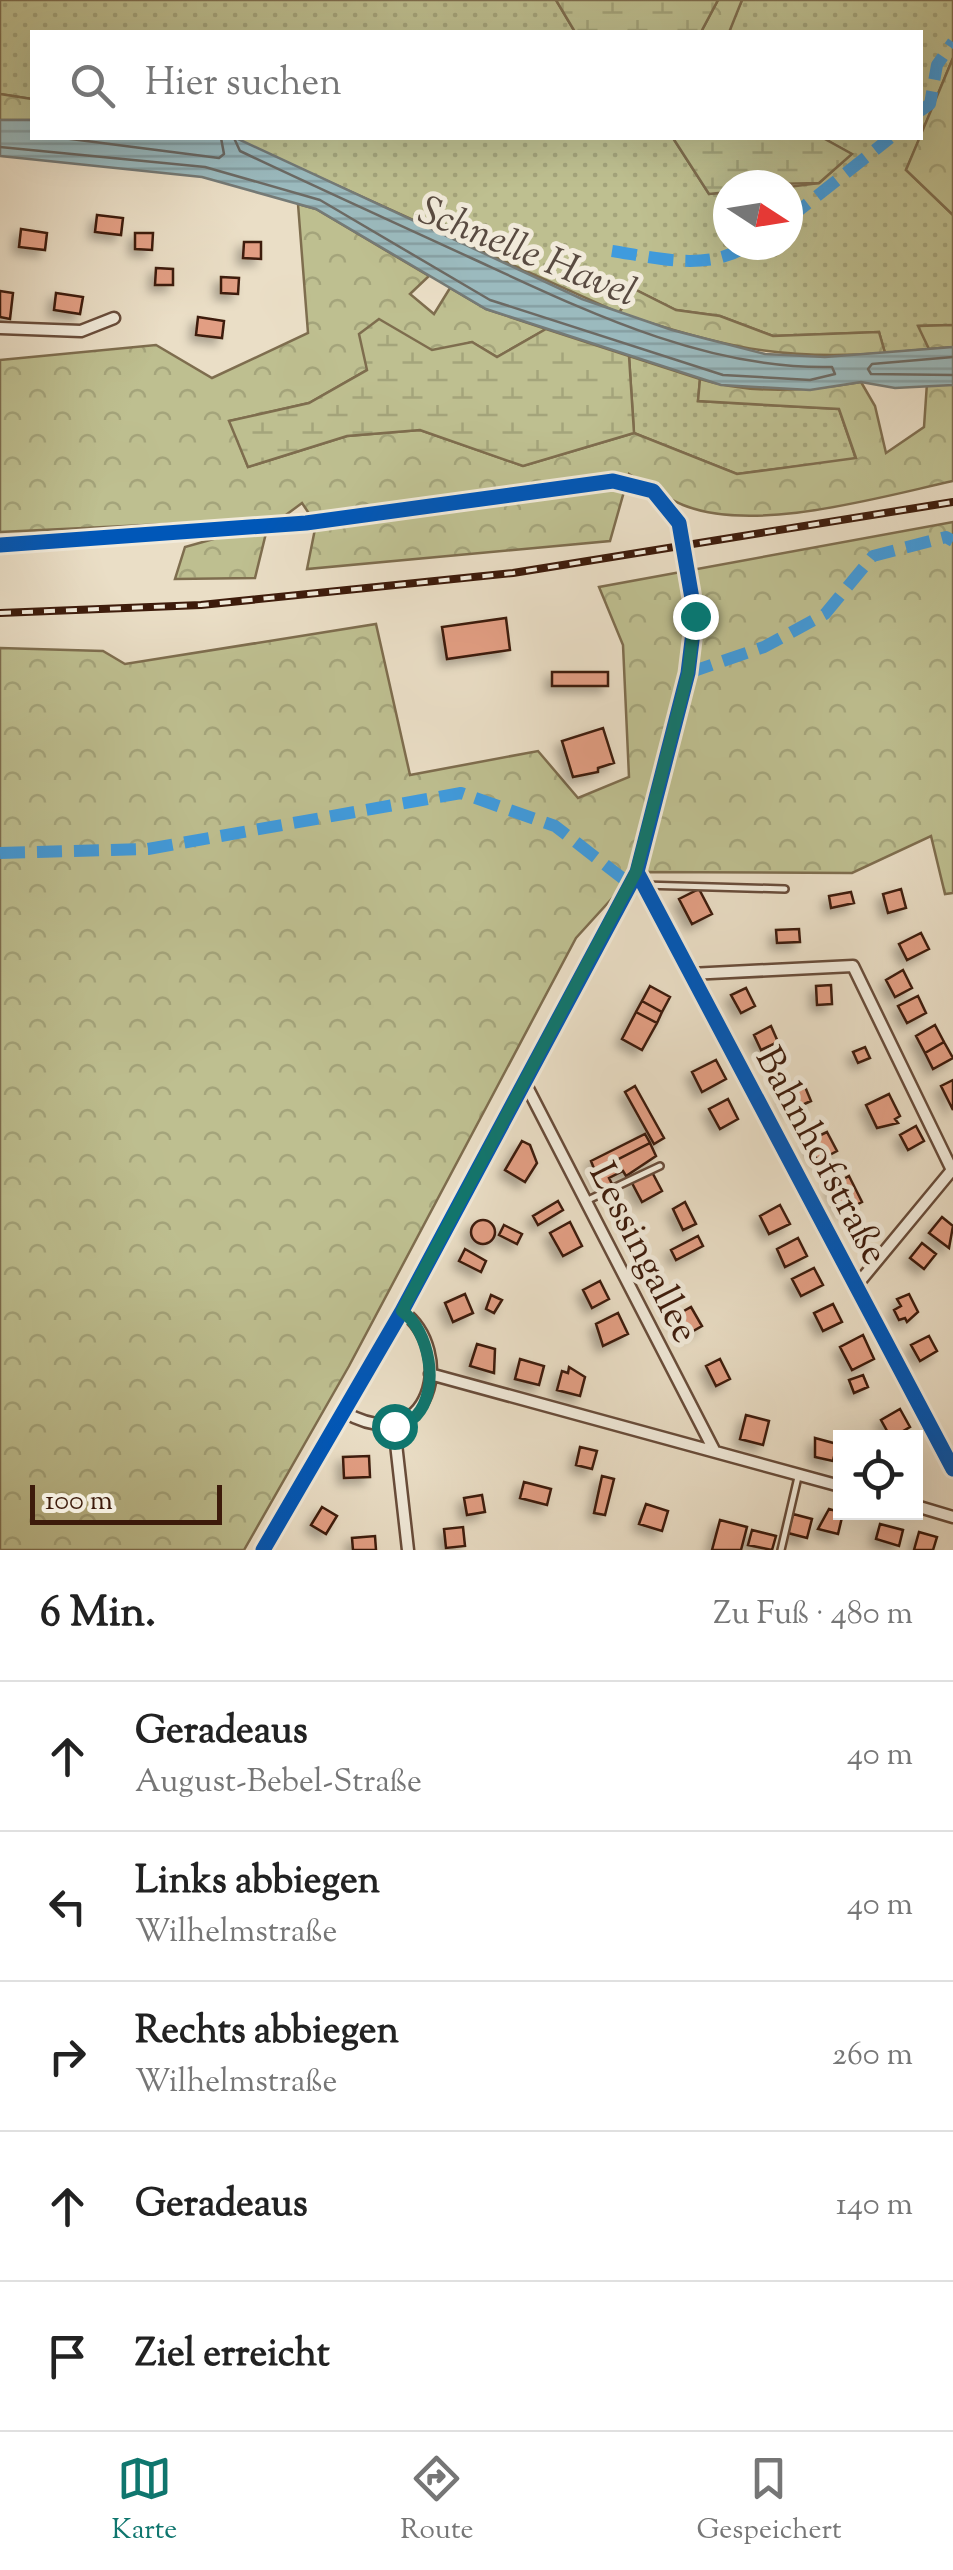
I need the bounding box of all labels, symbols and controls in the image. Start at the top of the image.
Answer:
search box [30,30,923,140]
icon: search [65,58,120,113]
text: Hier suchen [145,58,342,112]
north arrow [713,170,803,260]
water label: Schnelle Havel [409,185,644,324]
route end [673,594,719,640]
street label: Bahnhofstraße [739,1038,900,1275]
street label: Lessingallee [573,1154,710,1353]
route start [372,1404,418,1450]
map controls [833,1430,923,1520]
button: locate [833,1430,923,1520]
scale bar [30,1480,222,1524]
text: 100 m [45,1482,113,1522]
text: 6 Min. [40,1585,156,1645]
text: Zu Fuß · 480 m [713,1592,913,1638]
text: Geradeaus [135,1706,308,1760]
icon: ahead [40,1729,95,1784]
text: 40 m [847,1733,913,1779]
text: August-Bebel-Straße [135,1760,422,1806]
text: Links abbiegen [135,1856,380,1910]
icon: left [40,1879,95,1934]
text: 40 m [847,1883,913,1929]
text: Wilhelmstraße [135,1910,337,1956]
text: Rechts abbiegen [135,2006,399,2060]
icon: right [40,2029,95,2084]
text: 260 m [832,2033,913,2079]
text: Wilhelmstraße [135,2060,337,2106]
icon: ahead [40,2179,95,2234]
text: Geradeaus [135,2179,308,2233]
text: 140 m [836,2183,913,2229]
icon: arrive [40,2329,95,2384]
text: Ziel erreicht [135,2329,330,2383]
tab: Karte [111,2451,177,2551]
tab: Route [400,2451,474,2551]
tab: Gespeichert [696,2451,842,2551]

